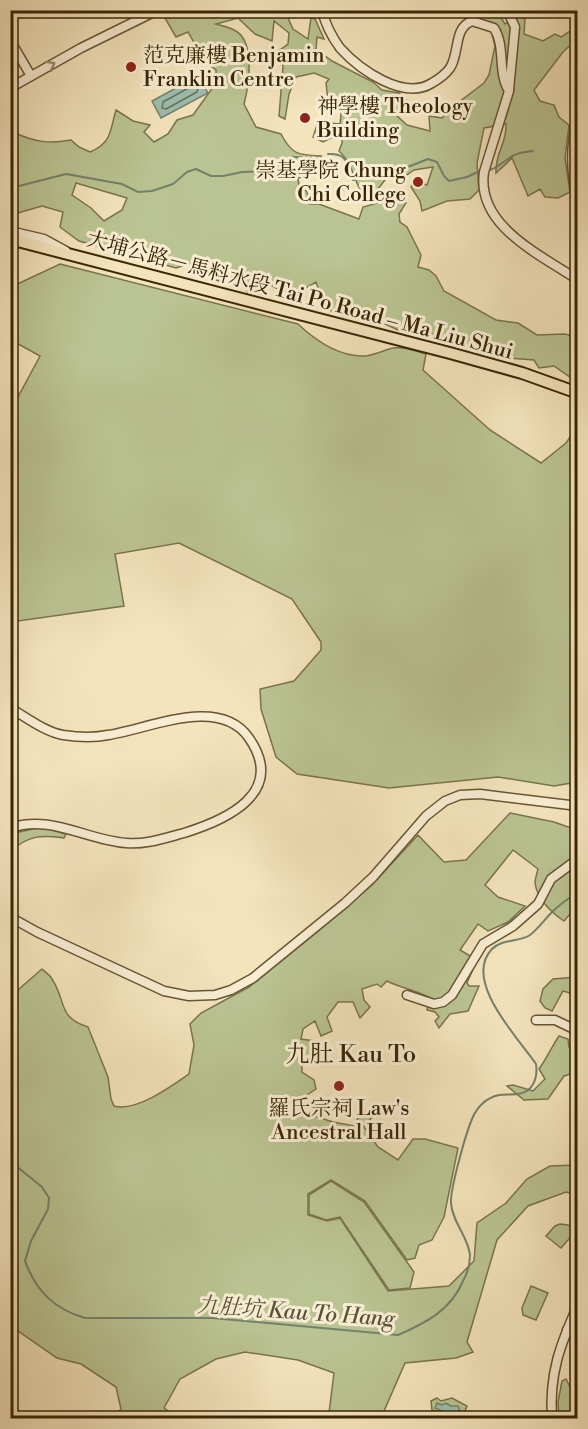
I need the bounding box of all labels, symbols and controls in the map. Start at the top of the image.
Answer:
place label: 范克廉樓 Benjamin Franklin Centre [143,43,325,93]
marker: 范克廉樓 Benjamin Franklin Centre [124,60,138,74]
one-way arrow [45,61,55,72]
place label: 神學樓 Theology Building [316,94,474,144]
marker: 神學樓 Theology Building [298,111,312,125]
place label: 崇基學院 Chung Chi College [255,158,406,208]
marker: 崇基學院 Chung Chi College [411,175,425,189]
street label: 大埔公路－馬料水段 Tai Po Road – Ma Liu Shui [84,226,516,366]
district label: 九肚 Kau To [286,1040,416,1070]
marker: 羅氏宗祠 Law's Ancestral Hall [332,1079,346,1093]
place label: 羅氏宗祠 Law's Ancestral Hall [268,1096,410,1146]
water label: 九肚坑 Kau To Hang [196,1292,397,1333]

